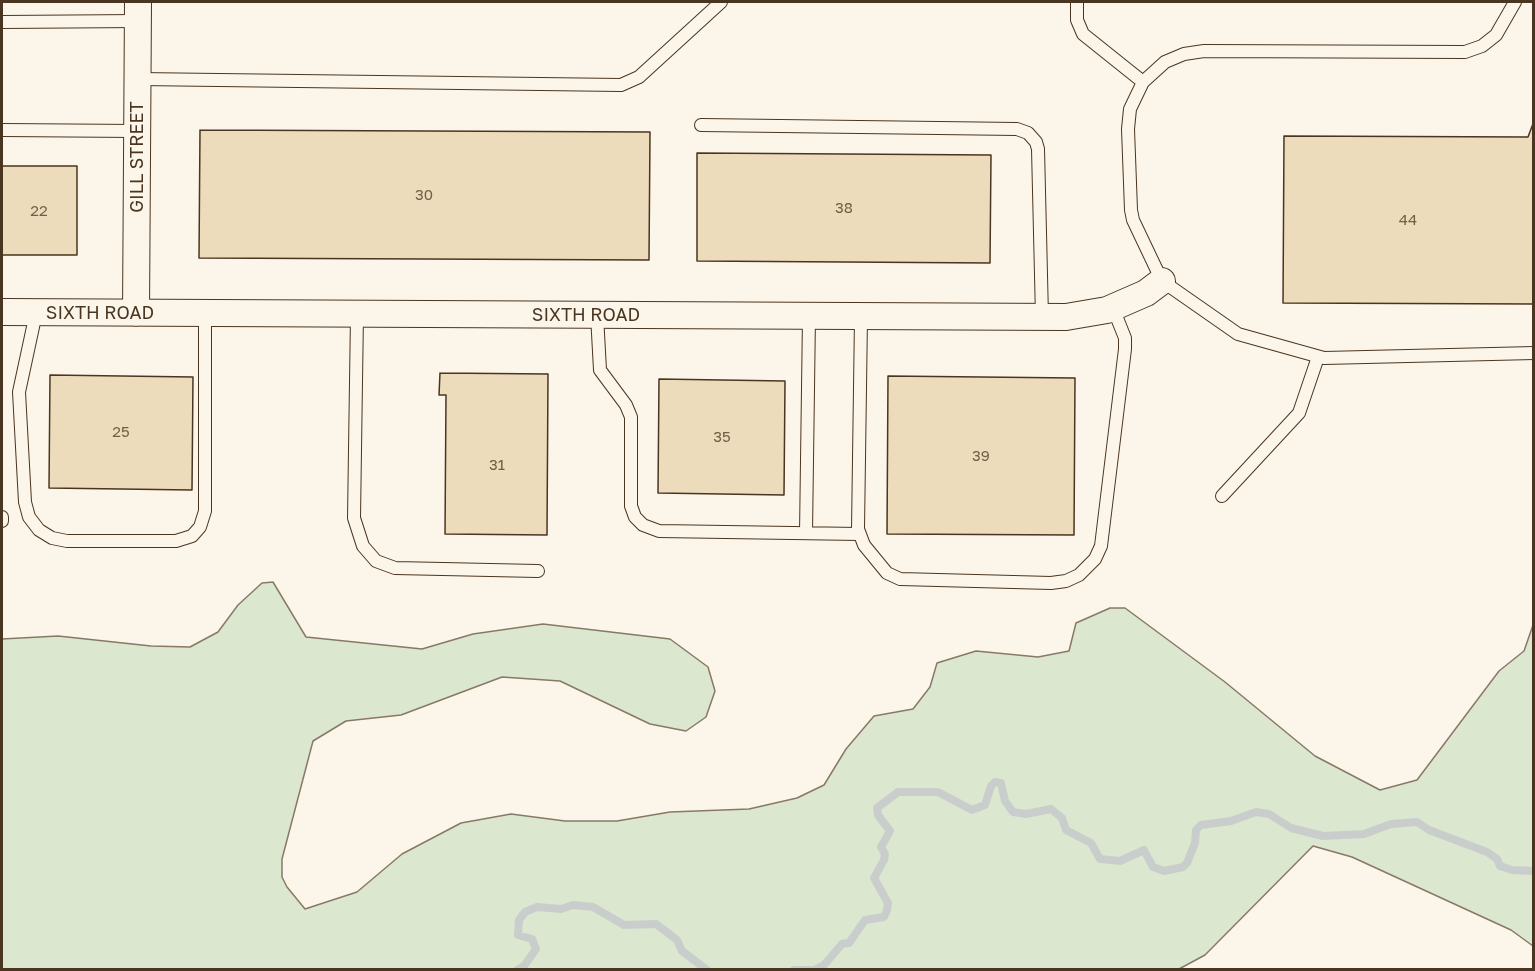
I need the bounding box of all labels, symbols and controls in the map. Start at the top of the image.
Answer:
street label: GILL STREET [126,101,148,213]
house number: 30 [415,186,433,204]
house number: 38 [835,199,853,217]
house number: 22 [30,202,48,220]
house number: 44 [1399,211,1417,229]
street label: SIXTH ROAD [46,302,154,324]
street label: SIXTH ROAD [532,304,640,326]
house number: 25 [112,423,130,441]
house number: 35 [713,428,731,446]
house number: 39 [972,447,990,465]
house number: 31 [489,456,505,474]

